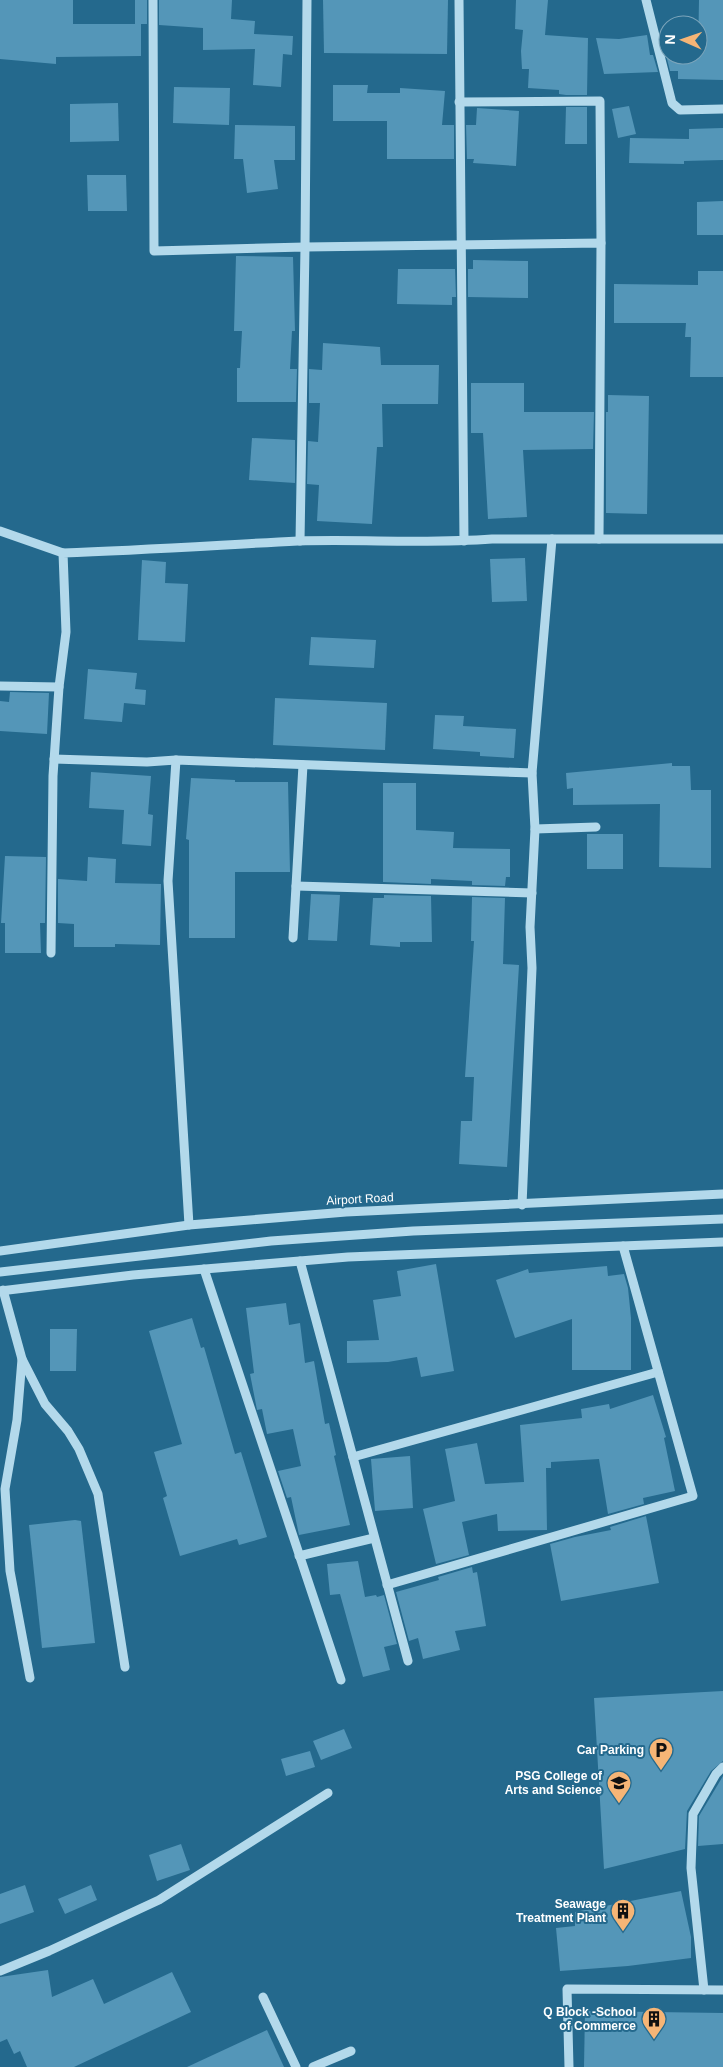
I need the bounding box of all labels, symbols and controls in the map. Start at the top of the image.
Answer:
north arrow [658,15,708,65]
text: N [662,34,678,45]
street label: Airport Road [326,1190,394,1208]
parking icon: Car Parking [648,1737,674,1771]
place label: Car Parking [577,1743,644,1757]
place label: PSG College of Arts and Science [505,1769,603,1797]
school or university icon: PSG College of Arts and Science [606,1770,632,1804]
place label: Seawage Treatment Plant [516,1897,606,1925]
building icon: Seawage Treatment Plant [610,1898,636,1932]
place label: Q Block -School of Commerce [543,2005,636,2033]
building icon: Q Block -School of Commerce [641,2006,667,2040]

